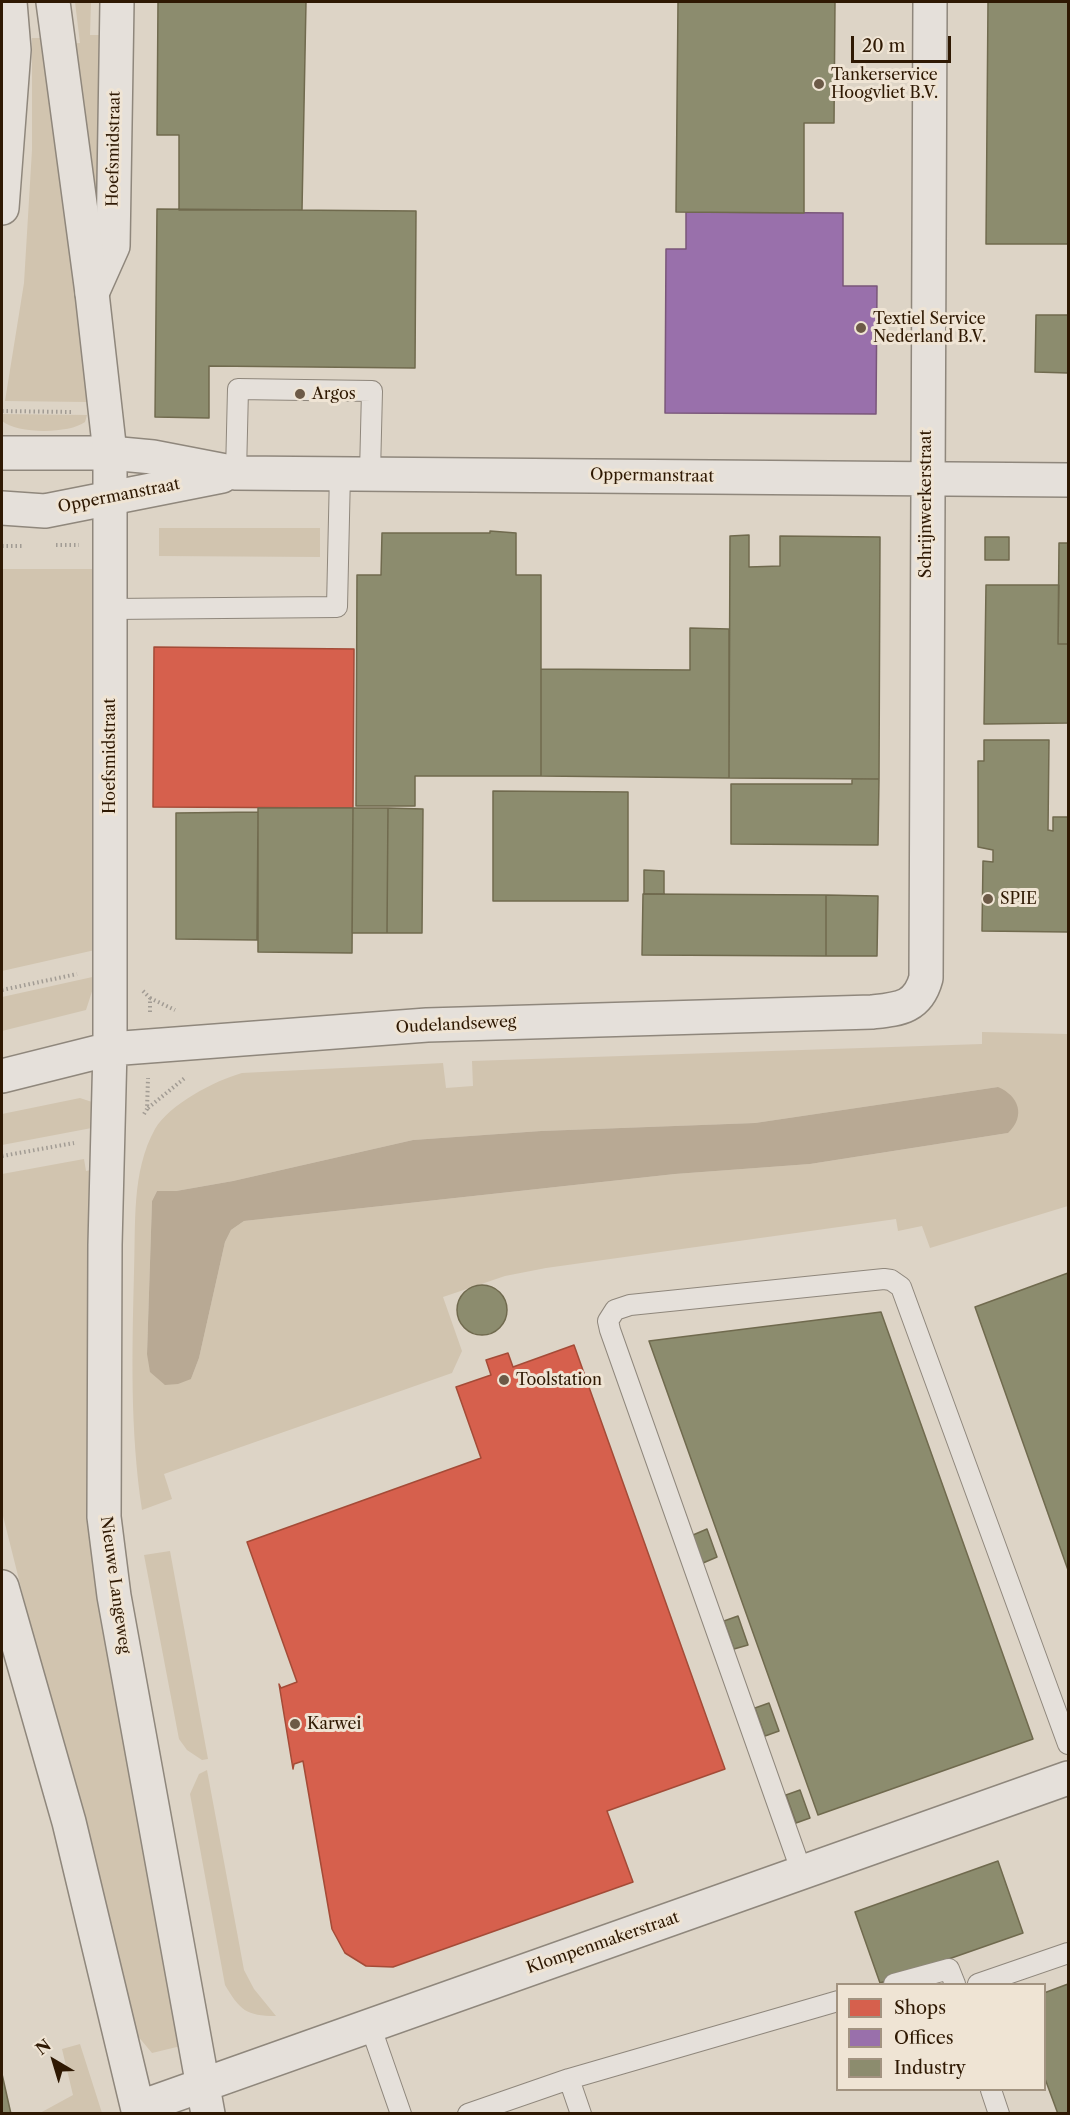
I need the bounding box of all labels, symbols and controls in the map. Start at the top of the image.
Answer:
scale bar [854,24,954,62]
text: 20 m [862,35,905,57]
place label: Tankerservice Hoogvliet B.V. [831,65,938,103]
marker: Tankerservice Hoogvliet B.V. [812,77,826,91]
street label: Hoefsmidstraat [103,91,125,207]
place label: Textiel Service Nederland B.V. [873,309,986,347]
marker: Textiel Service Nederland B.V. [854,321,868,335]
place label: Argos [312,384,356,404]
marker: Argos [293,387,307,401]
street label: Schrijnwerkerstraat [916,430,936,578]
street label: Oppermanstraat [590,465,714,487]
street label: Oppermanstraat [56,475,182,517]
street label: Hoefsmidstraat [100,698,120,814]
place label: SPIE [1000,889,1037,909]
marker: SPIE [981,892,995,906]
street label: Oudelandseweg [395,1012,517,1038]
place label: Toolstation [516,1370,602,1390]
marker: Toolstation [497,1373,511,1387]
street label: Nieuwe Langeweg [96,1515,134,1655]
place label: Karwei [307,1714,361,1734]
marker: Karwei [288,1717,302,1731]
street label: Klompenmakerstraat [524,1908,682,1978]
legend [836,1983,1046,2091]
text: Shops [894,1997,946,2019]
text: Offices [894,2027,954,2049]
north arrow [24,2031,84,2091]
text: N [31,2035,55,2059]
text: Industry [894,2057,966,2079]

